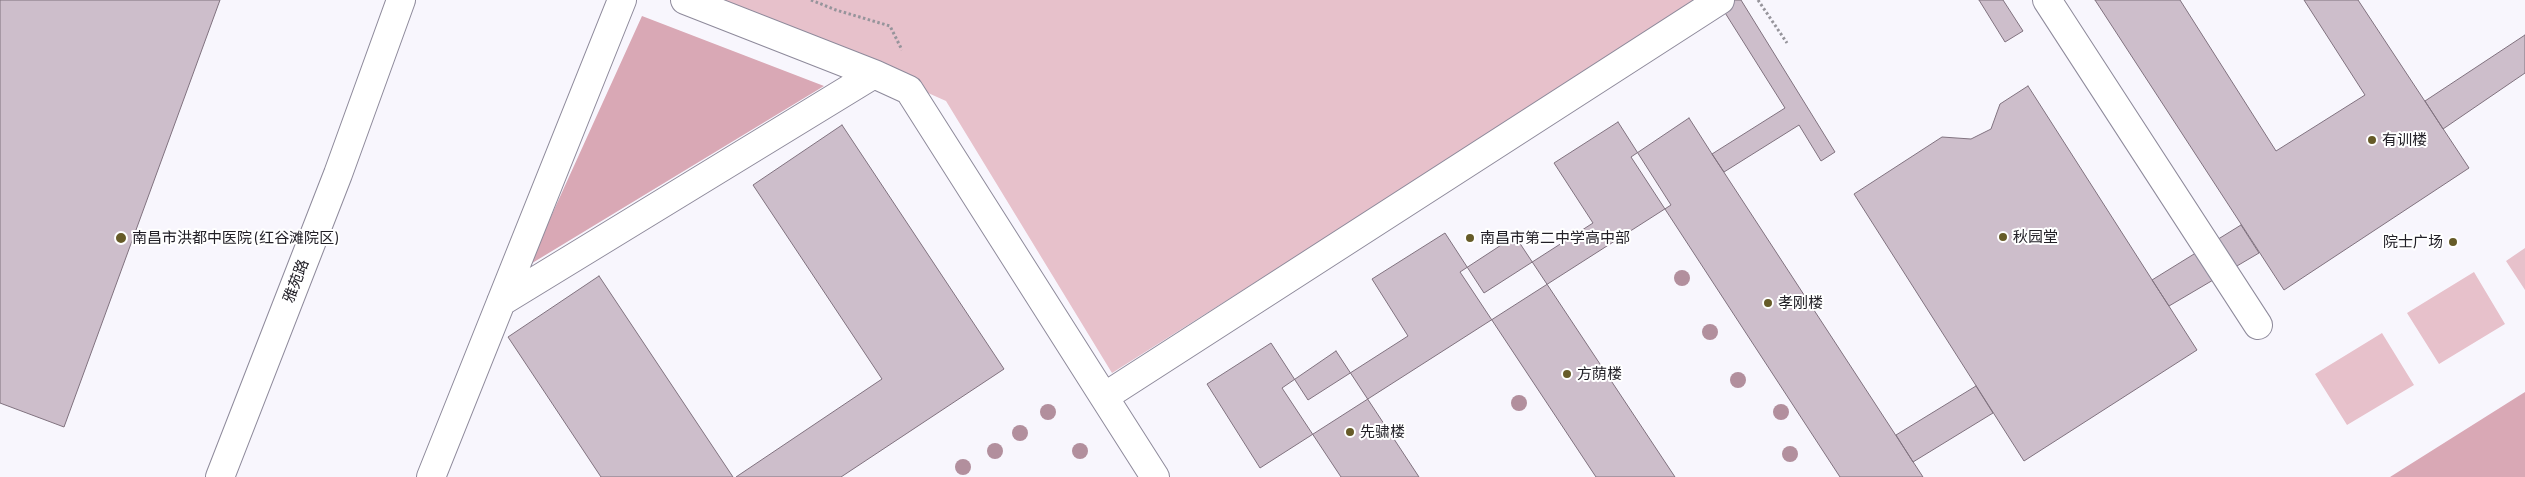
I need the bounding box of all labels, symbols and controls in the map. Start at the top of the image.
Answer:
place label: 有训楼 [2382,131,2427,149]
marker: 有训楼 [2366,134,2378,146]
place label: 秋园堂 [2013,228,2058,246]
place label: 南昌市洪都中医院 (红谷滩院区) [132,229,338,247]
place label: 南昌市第二中学高中部 [1480,229,1630,247]
marker: 南昌市洪都中医院 (红谷滩院区) [114,231,128,245]
marker: 秋园堂 [1997,231,2009,243]
marker: 南昌市第二中学高中部 [1464,232,1476,244]
place label: 院士广场 [2383,233,2443,251]
marker: 院士广场 [2447,236,2459,248]
street label: 雅苑路 [280,257,312,305]
place label: 孝刚楼 [1778,294,1823,312]
marker: 孝刚楼 [1762,297,1774,309]
place label: 方荫楼 [1577,365,1622,383]
marker: 方荫楼 [1561,368,1573,380]
place label: 先骕楼 [1360,423,1405,441]
marker: 先骕楼 [1344,426,1356,438]

